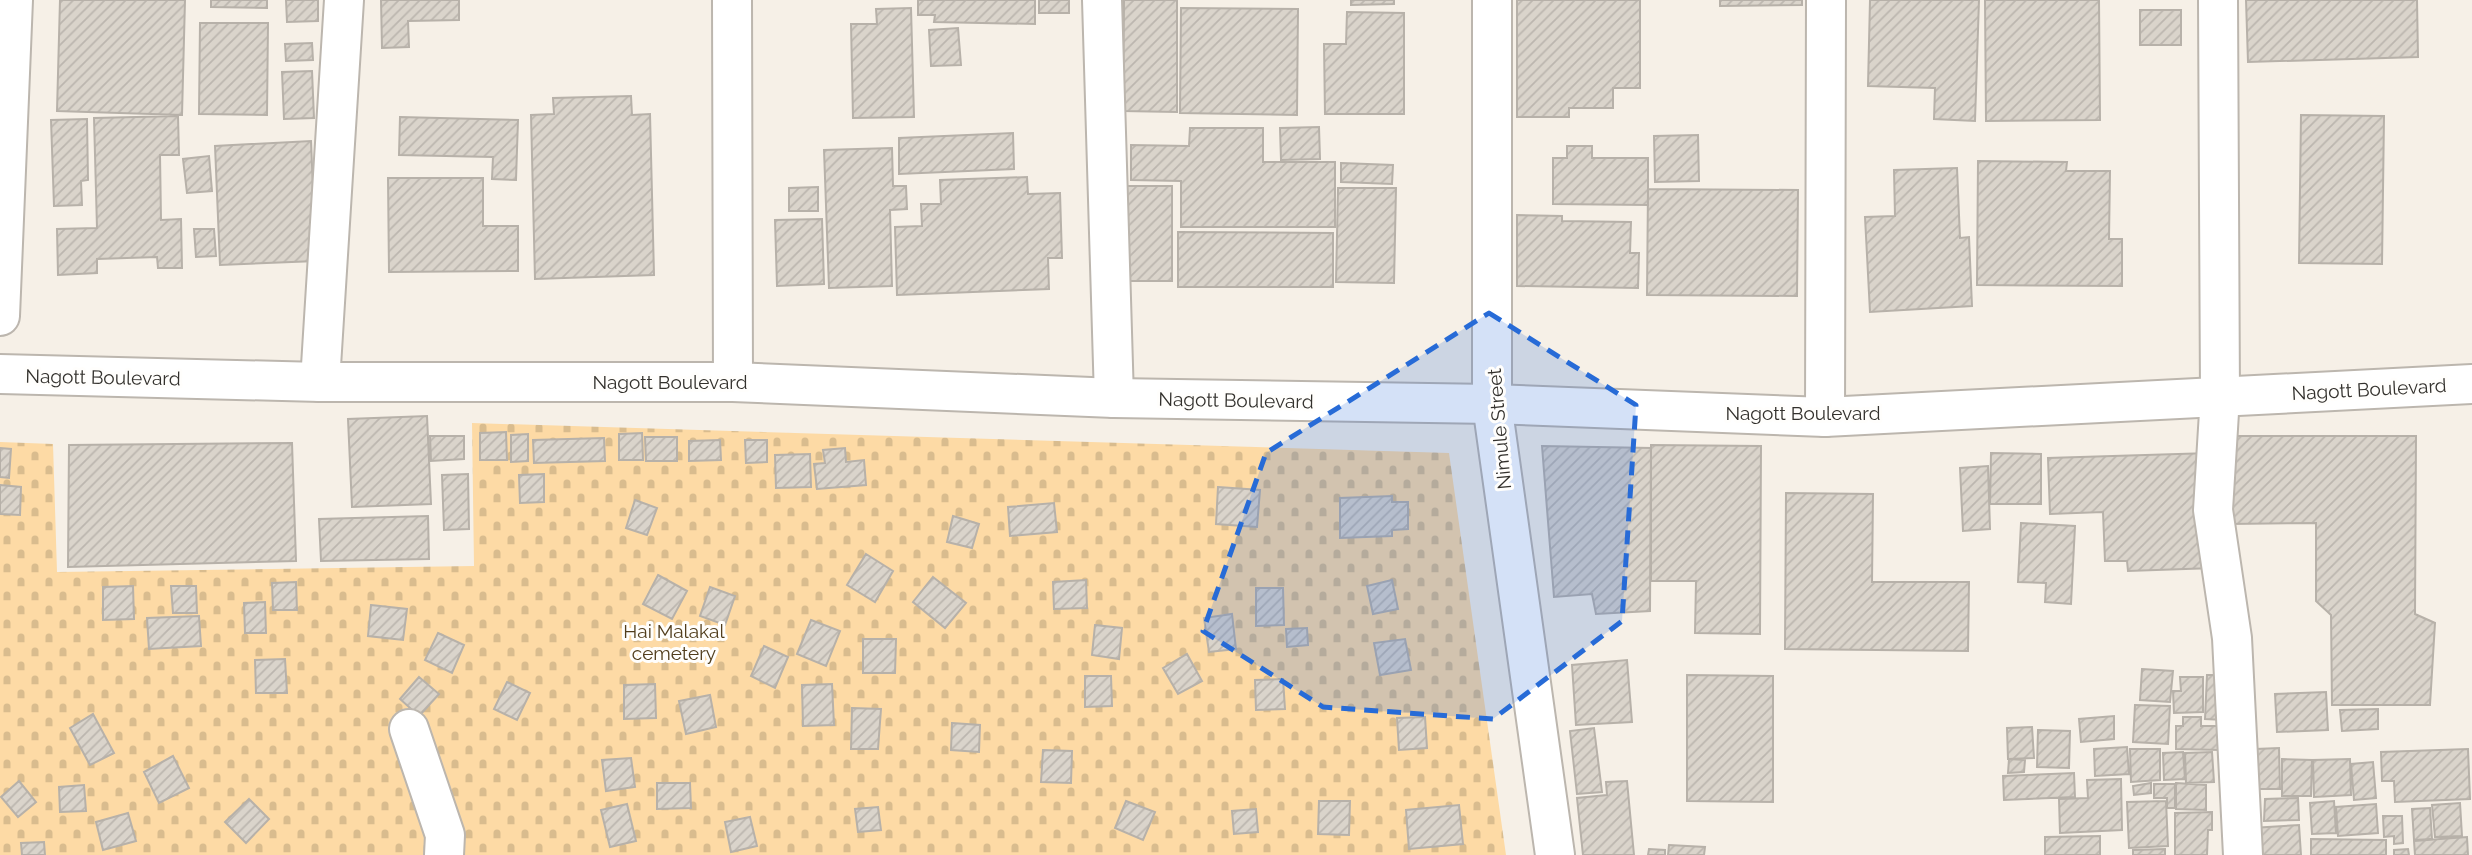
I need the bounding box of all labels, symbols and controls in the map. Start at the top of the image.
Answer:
street label: Nagott Boulevard [25,365,181,389]
street label: Nimule Street [1483,367,1515,490]
street label: Nagott Boulevard [592,371,748,393]
street label: Nagott Boulevard [2291,374,2447,404]
street label: Nagott Boulevard [1158,388,1314,412]
street label: Nagott Boulevard [1725,402,1881,424]
park label: Hai Malakal cemetery [623,620,725,664]

